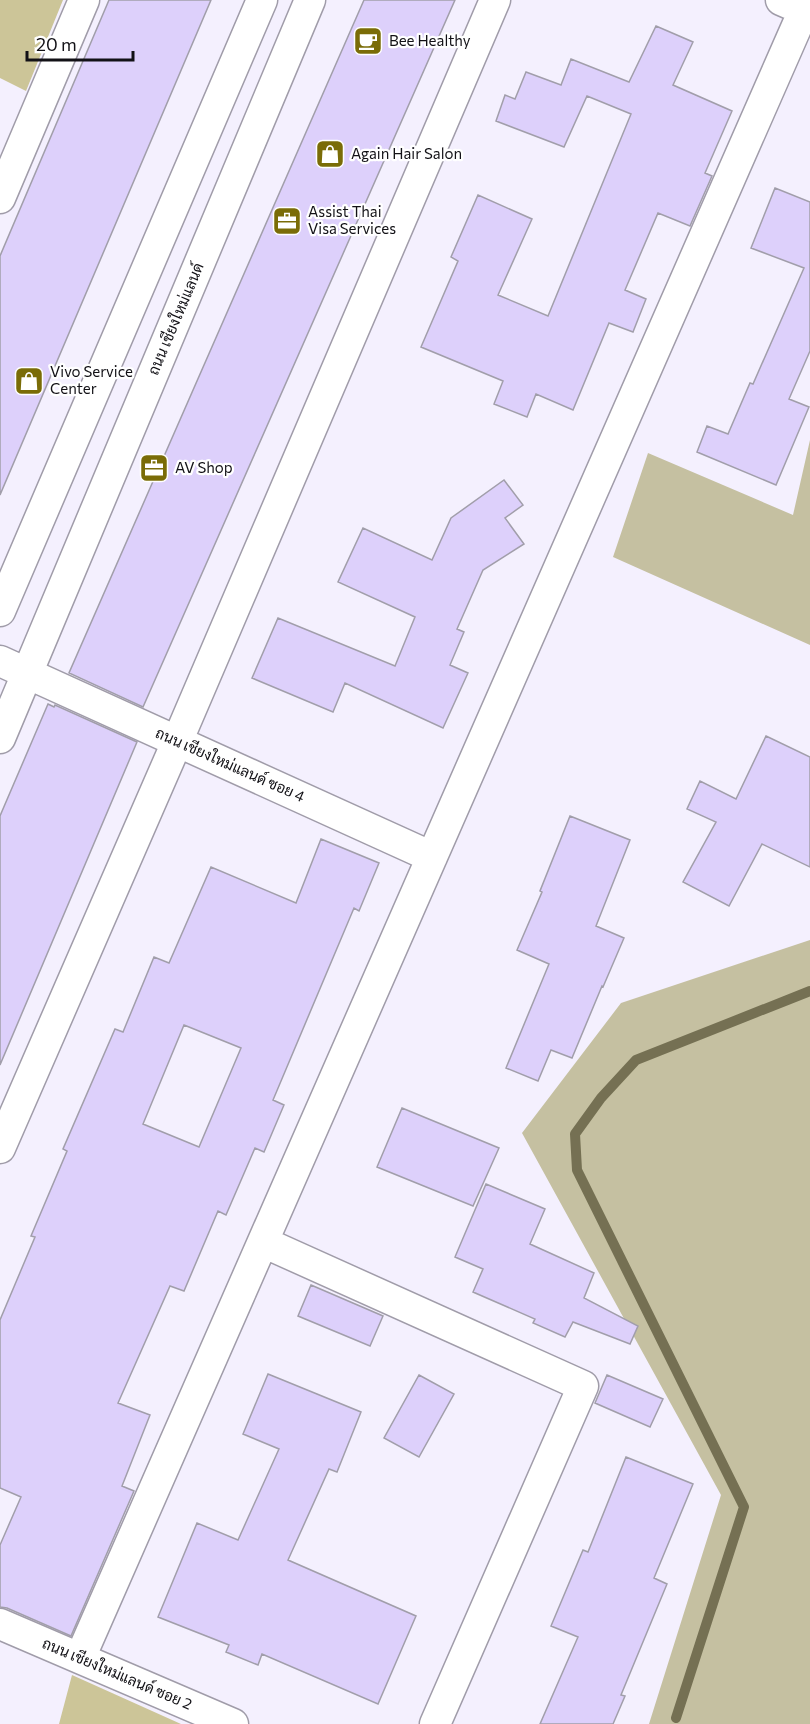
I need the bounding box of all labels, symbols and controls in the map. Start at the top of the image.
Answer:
scale bar [27,24,134,62]
cafe icon: Bee Healthy [352,25,384,57]
place label: Bee Healthy [389,31,471,49]
text: 20 m [36,33,77,55]
shop icon: Again Hair Salon [314,138,346,170]
place label: Again Hair Salon [351,144,462,162]
place label: Assist Thai Visa Services [308,202,396,237]
office icon: Assist Thai Visa Services [271,205,303,237]
street label: ถนน เชียงใหม่แลนด์ [143,260,207,377]
place label: Vivo Service Center [50,362,133,397]
shop icon: Vivo Service Center [13,365,45,397]
office icon: AV Shop [138,452,170,484]
place label: AV Shop [175,458,233,476]
street label: ถนน เชียงใหม่แลนด์ ซอย 4 [153,723,308,805]
street label: ถนน เชียงใหม่แลนด์ ซอย 2 [40,1633,195,1713]

